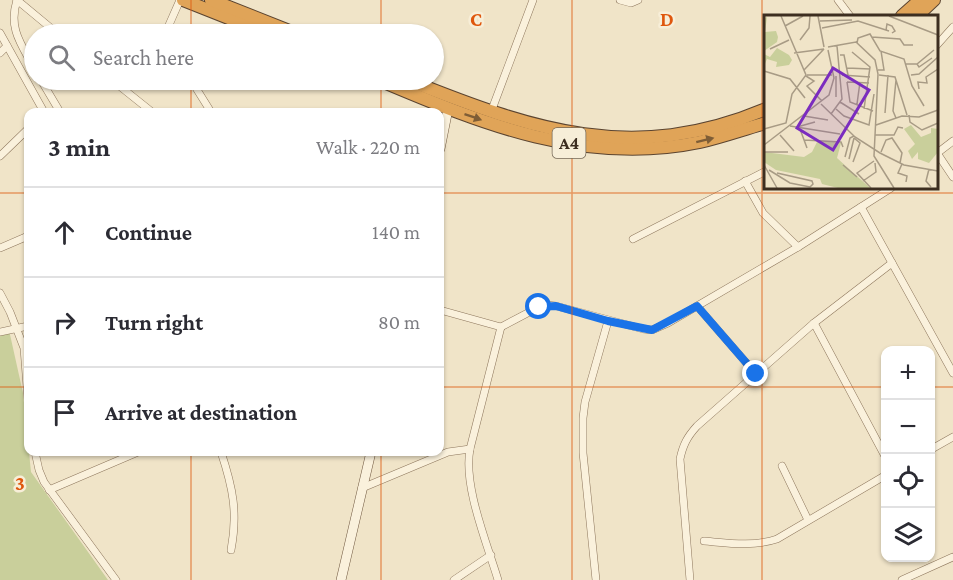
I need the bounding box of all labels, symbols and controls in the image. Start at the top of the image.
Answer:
text: C [470,8,482,30]
text: D [660,8,674,30]
inset map [764,15,938,189]
search box [24,24,444,90]
icon: search [45,41,78,74]
text: Search here [93,45,194,70]
one-way arrow [464,113,482,123]
road number: A4 [552,128,586,158]
text: 3 min [48,133,110,162]
one-way arrow [696,135,714,145]
text: Walk · 220 m [316,136,420,158]
icon: ahead [48,216,81,249]
text: Continue [105,220,192,245]
text: 140 m [372,221,420,243]
route start [525,293,551,319]
icon: right [48,306,81,339]
text: Turn right [105,310,203,335]
text: 80 m [378,311,420,333]
map controls [881,346,935,562]
button: + [881,346,935,400]
route end [742,360,768,386]
icon: arrive [48,396,81,429]
text: Arrive at destination [105,400,297,425]
button: − [881,400,935,454]
button: locate [881,454,935,508]
text: 3 [15,472,25,494]
button: layers [881,508,935,562]

